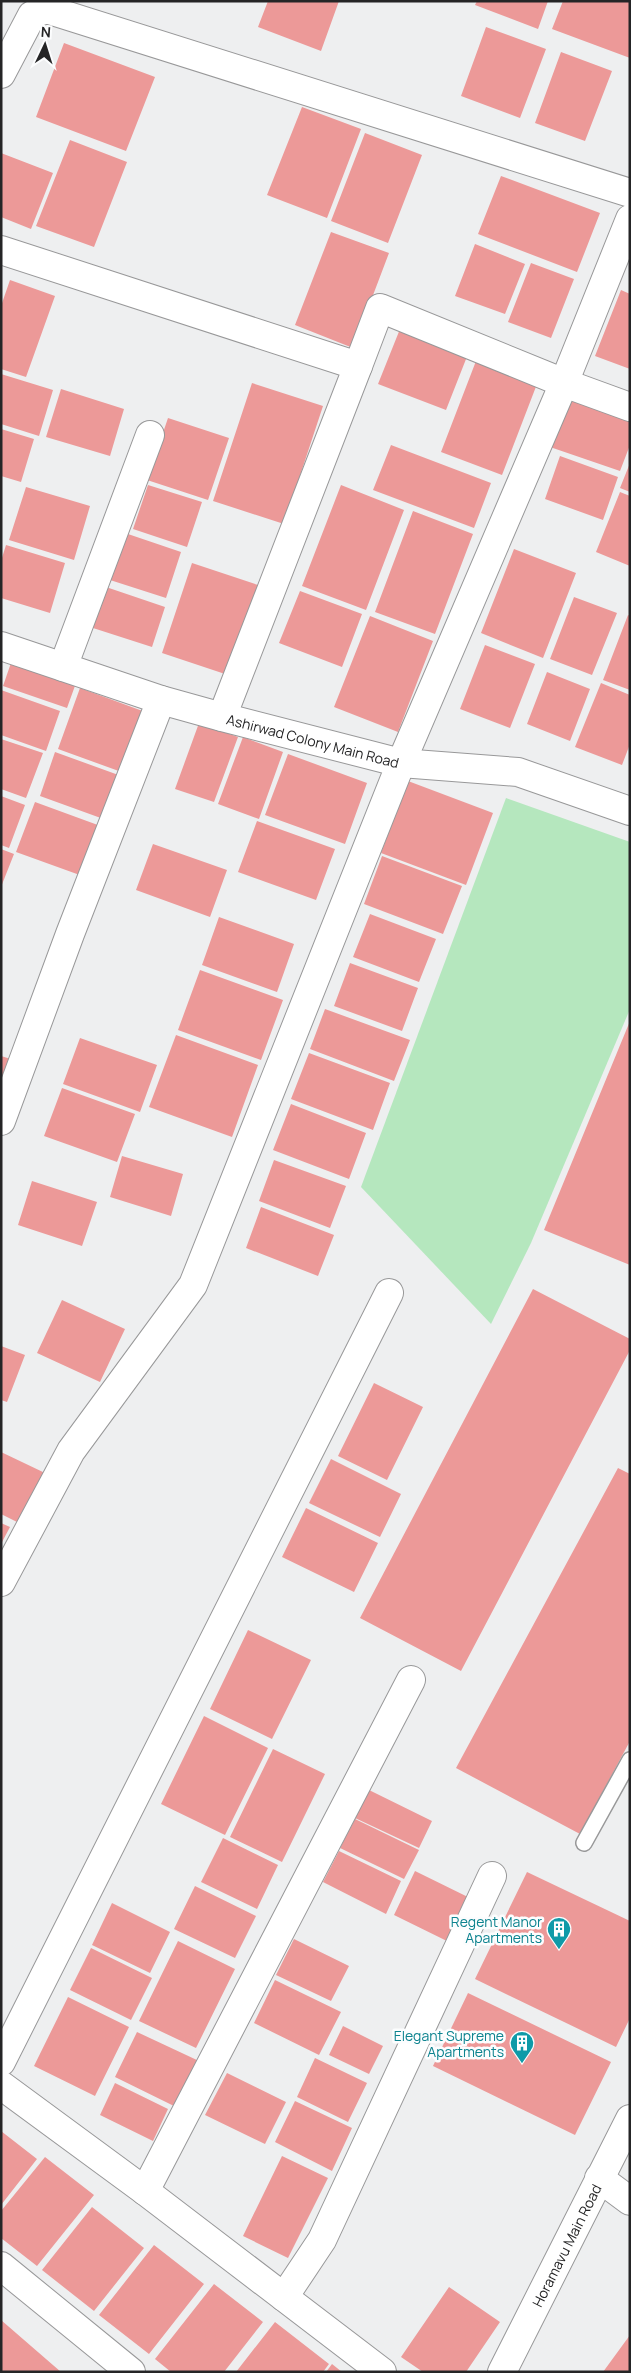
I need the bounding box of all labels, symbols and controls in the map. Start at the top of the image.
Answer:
north arrow [20,20,70,70]
text: N [40,22,52,41]
street label: Ashirwad Colony Main Road [225,709,401,772]
place label: Regent Manor Apartments [451,1912,542,1947]
building icon: Regent Manor Apartments [546,1916,572,1950]
place label: Elegant Supreme Apartments [394,2026,504,2061]
building icon: Elegant Supreme Apartments [509,2030,535,2064]
street label: Horamavu Main Road [527,2181,605,2310]

